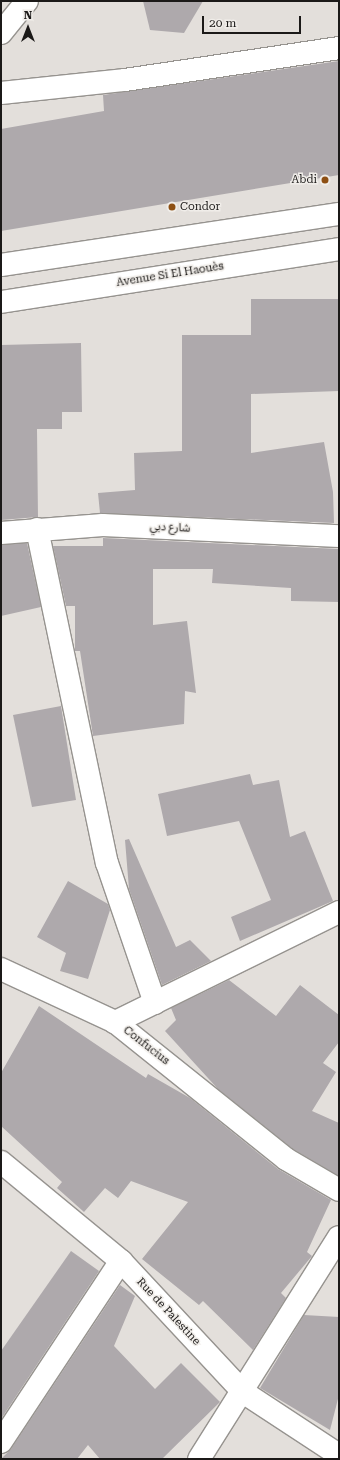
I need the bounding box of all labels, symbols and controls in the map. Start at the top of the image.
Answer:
north arrow [8,8,48,48]
scale bar [204,8,303,34]
text: N [24,9,32,22]
text: 20 m [209,16,236,30]
place label: Abdi [291,173,317,187]
marker: Abdi [320,175,330,185]
place label: Condor [180,200,220,214]
marker: Condor [167,202,177,212]
street label: Avenue Si El Haouès [115,260,225,290]
street label: شارع دبي [149,520,191,536]
street label: Confucius [120,1024,172,1068]
street label: Rue de Palestine [133,1276,203,1348]

